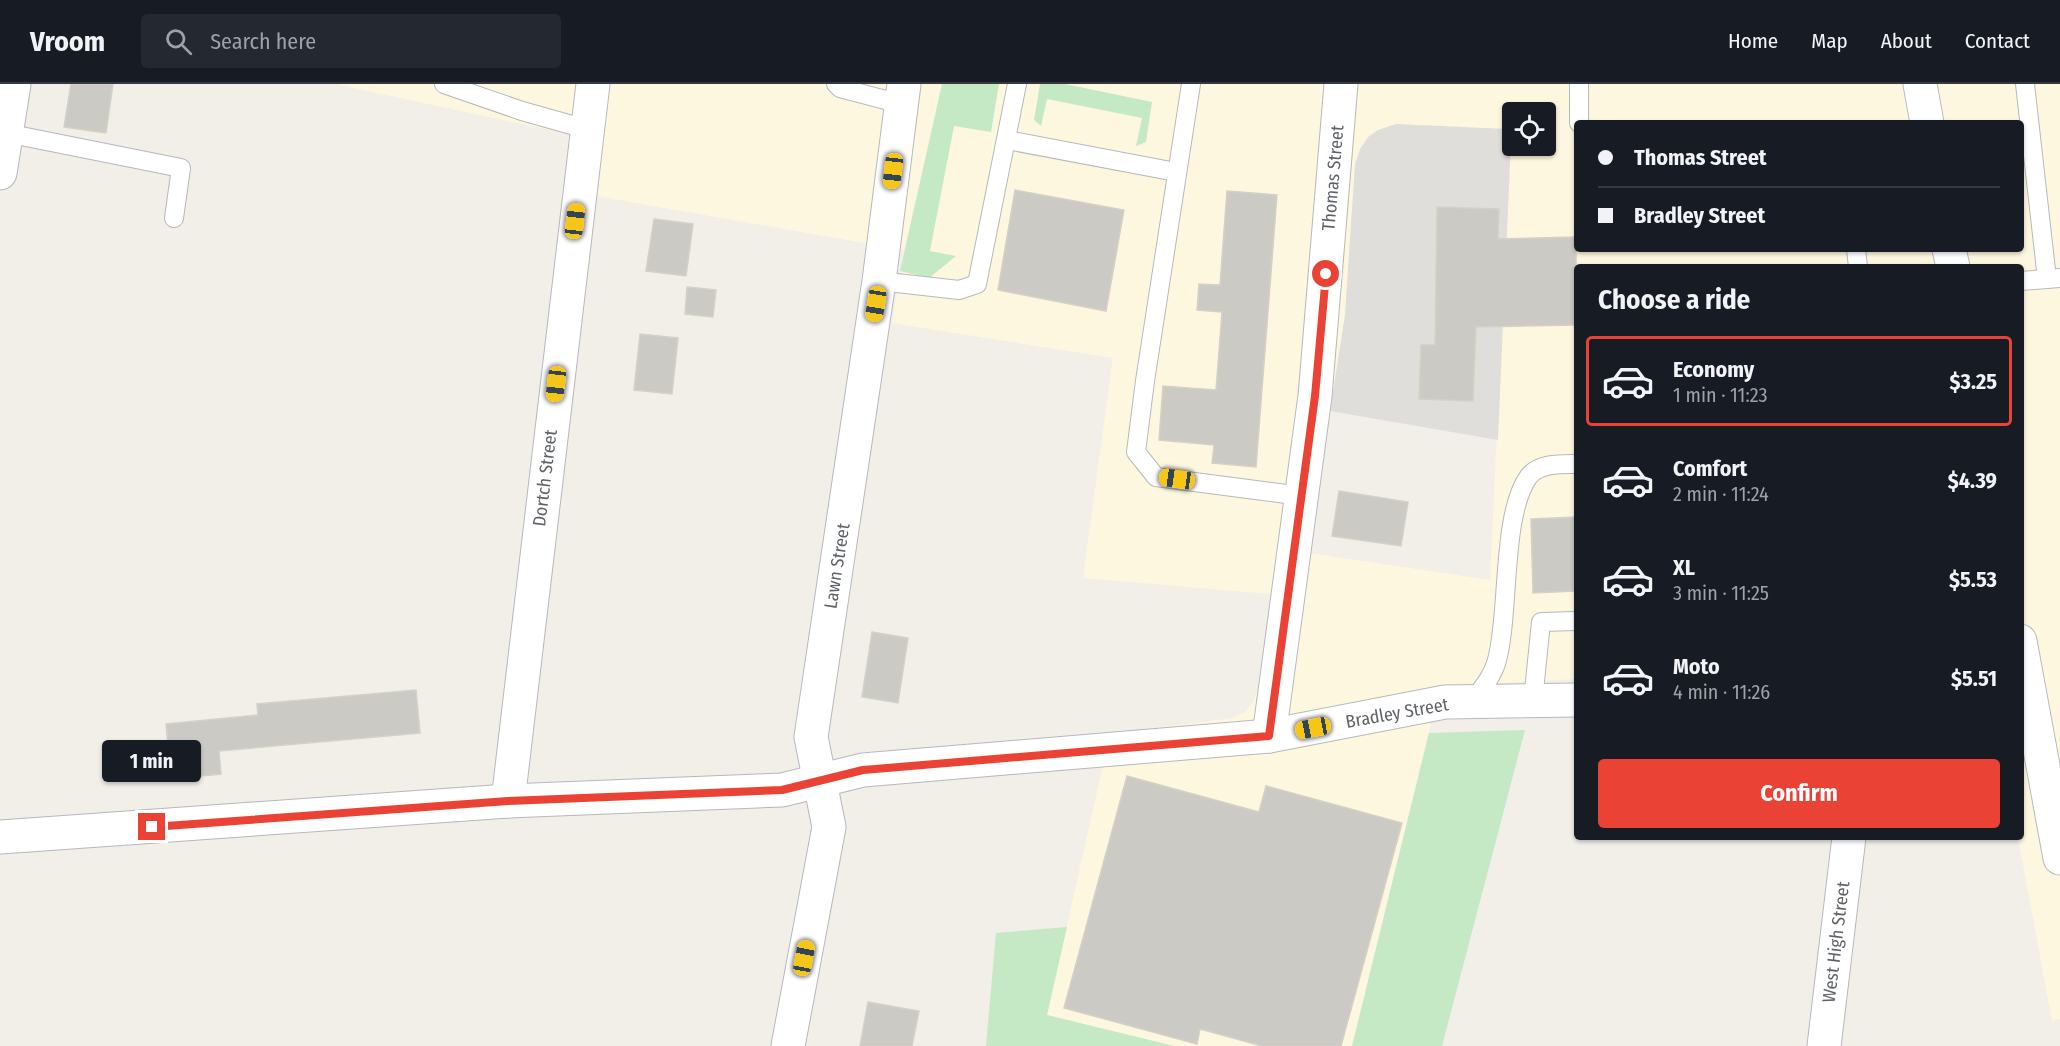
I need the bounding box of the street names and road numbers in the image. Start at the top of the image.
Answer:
street label: Thomas Street [1317,124,1349,232]
street label: Dortch Street [528,428,562,528]
street label: Lawn Street [819,522,855,610]
street label: Bradley Street [1344,693,1450,733]
street label: West High Street [1818,880,1854,1004]

